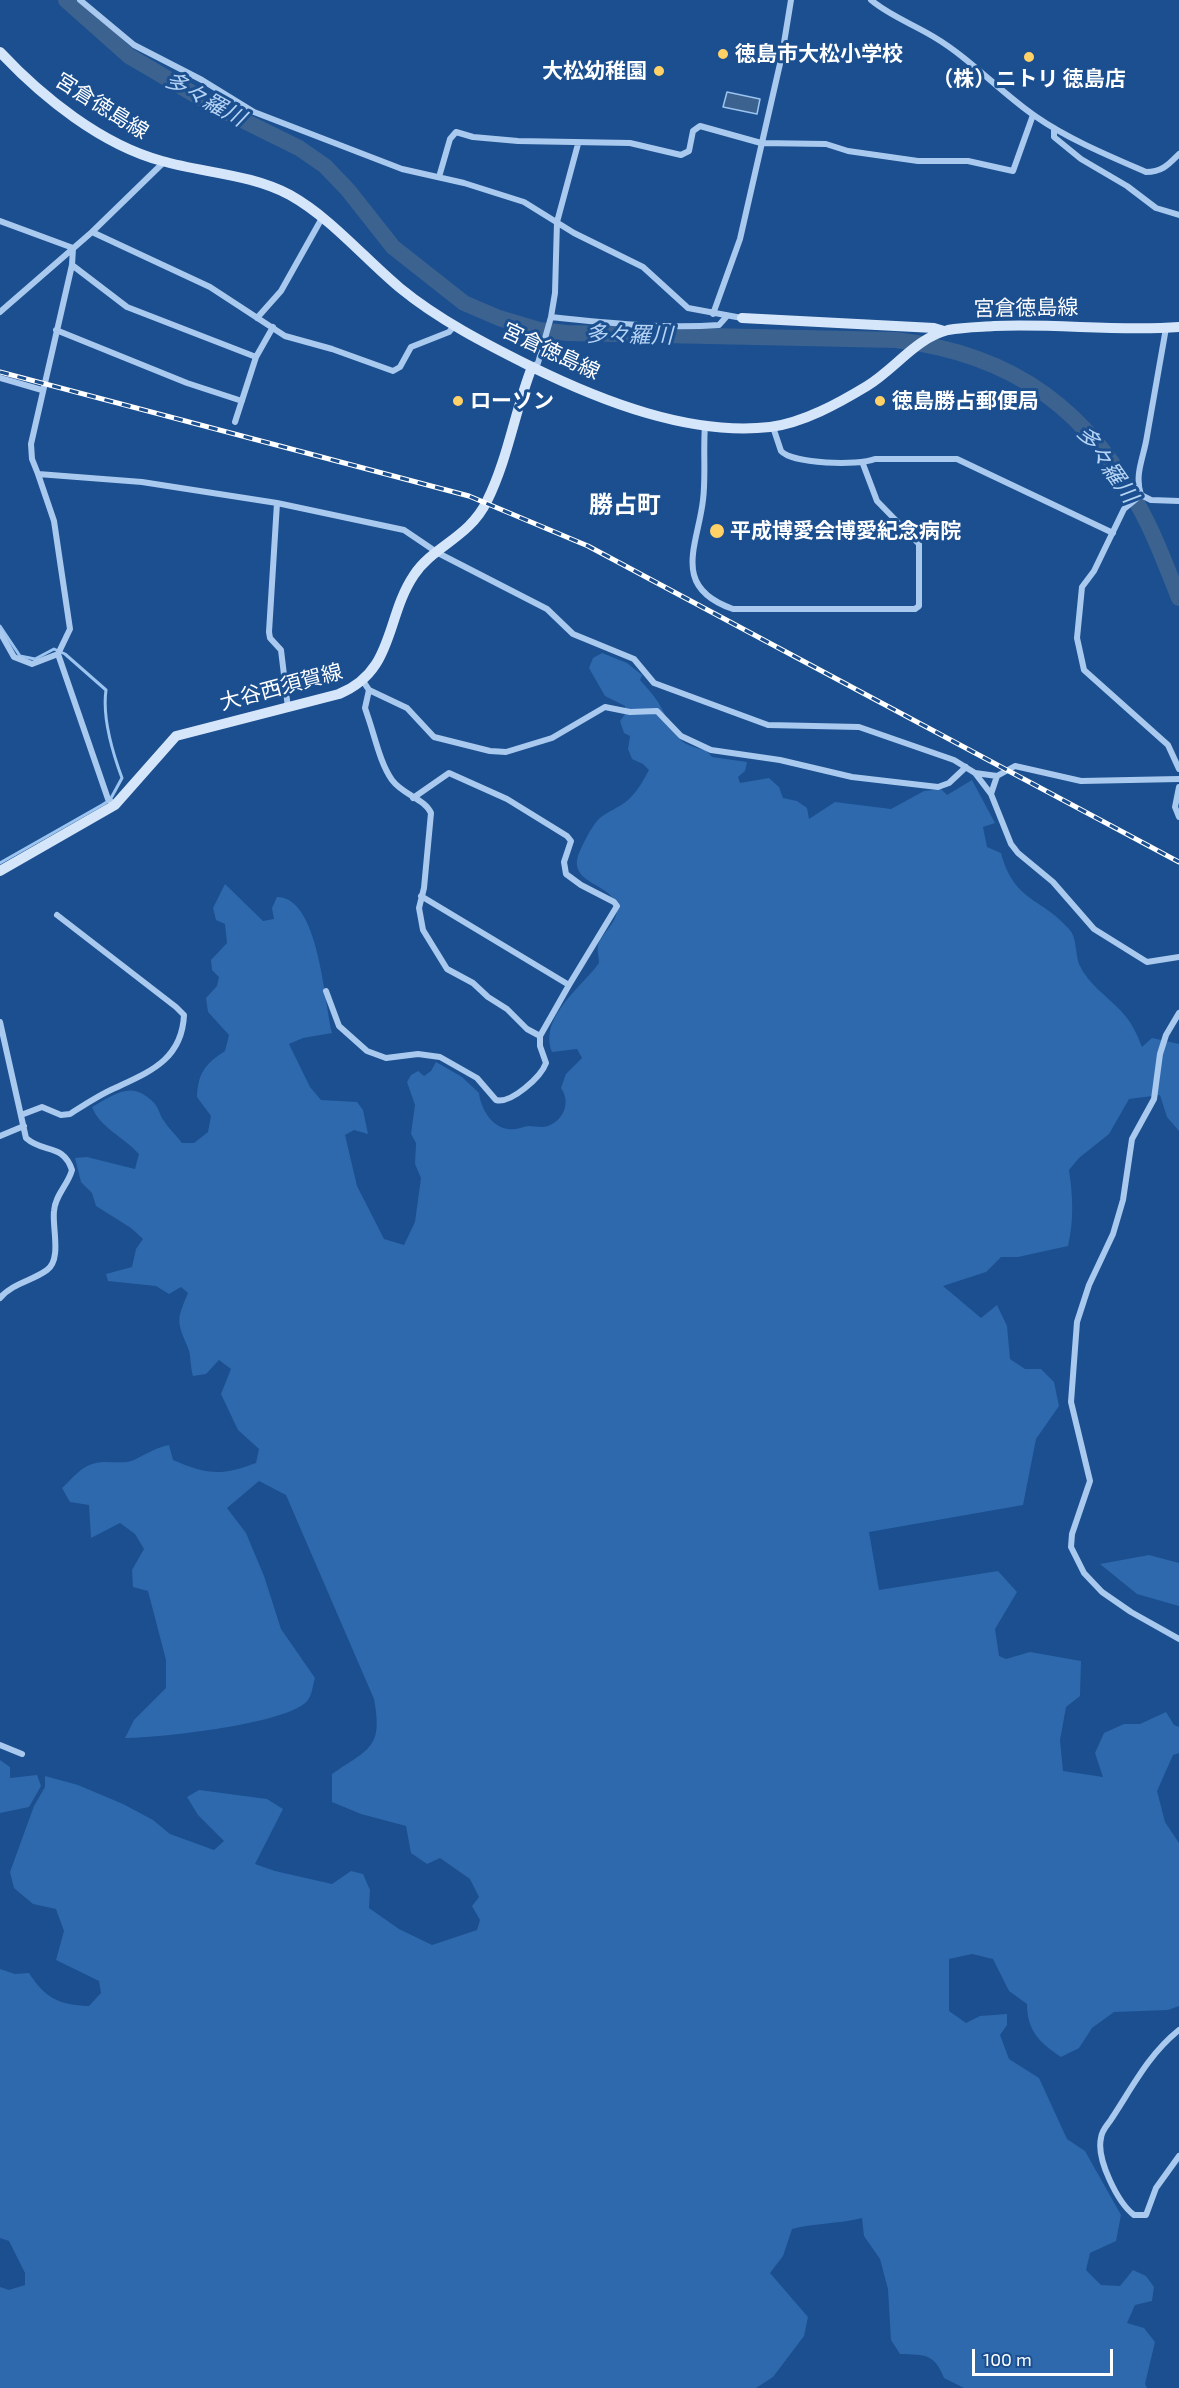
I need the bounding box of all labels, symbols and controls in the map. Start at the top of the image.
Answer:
place label: 徳島市大松小学校 [735,41,903,67]
marker: 徳島市大松小学校 [716,47,730,61]
marker: （株）ニトリ 徳島店 [1022,50,1036,64]
place label: 大松幼稚園 [542,58,647,84]
marker: 大松幼稚園 [652,64,666,78]
water label: 多々羅川 [160,66,250,132]
place label: （株）ニトリ 徳島店 [932,66,1126,92]
street label: 宮倉徳島線 [51,67,153,145]
street label: 宮倉徳島線 [973,294,1079,322]
street label: 宮倉徳島線 [498,317,604,385]
water label: 多々羅川 [585,321,673,349]
place label: ローソン [470,388,554,414]
place label: 徳島勝占郵便局 [892,388,1039,414]
marker: ローソン [451,394,465,408]
marker: 徳島勝占郵便局 [873,394,887,408]
water label: 多々羅川 [1071,420,1143,508]
district label: 勝占町 [589,491,661,519]
place label: 平成博愛会博愛紀念病院 [730,518,961,544]
marker: 平成博愛会博愛紀念病院 [708,522,726,540]
street label: 大谷西須賀線 [217,659,345,715]
scale bar [975,2337,1116,2375]
text: 100 m [983,2348,1032,2370]

